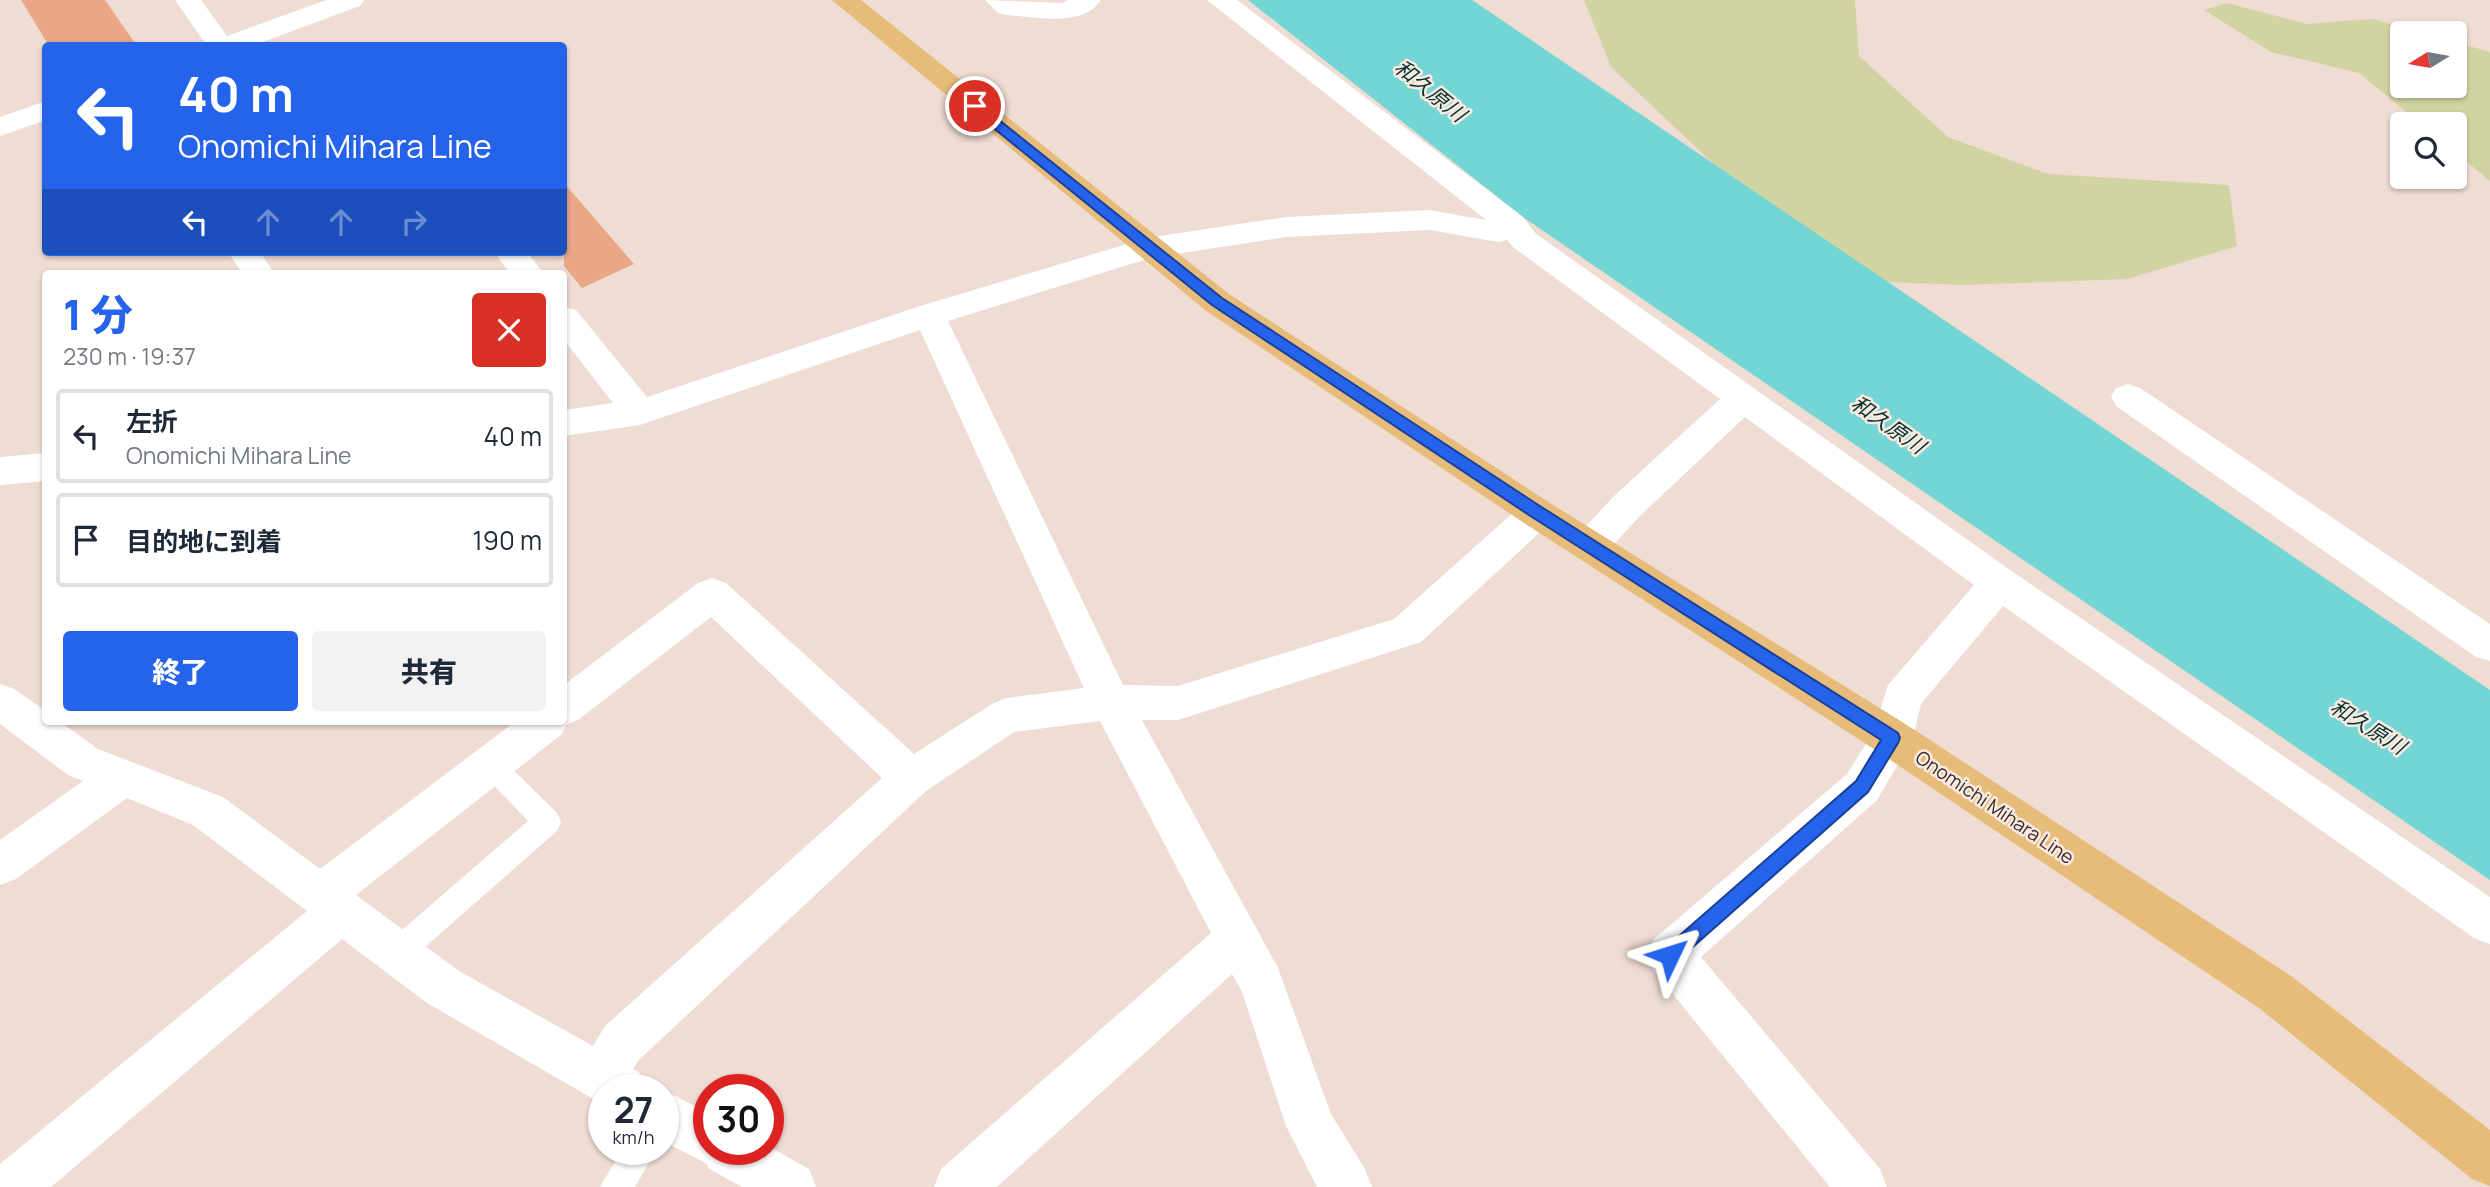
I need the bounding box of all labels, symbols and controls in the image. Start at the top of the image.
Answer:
north arrow [2390,21,2468,98]
map controls [2390,21,2467,189]
water label: 和久原川 [1389,53,1474,129]
text: 40 m [178,60,294,127]
icon: left [63,70,154,161]
pin [945,76,1005,136]
icon: arrive [956,87,994,125]
button: search [2390,112,2467,189]
text: Onomichi Mihara Line [178,124,492,168]
icon: left [176,203,214,241]
icon: ahead [249,203,287,241]
icon: ahead [322,203,360,241]
icon: right [395,203,433,241]
text: 1 分 [63,285,132,343]
button: close [472,293,546,367]
text: 230 m · 19:37 [63,340,196,372]
water label: 和久原川 [1846,389,1933,461]
text: 左折 [126,403,178,439]
icon: left [67,417,105,455]
text: 40 m [484,418,542,454]
text: Onomichi Mihara Line [126,439,352,471]
icon: arrive [67,521,105,559]
text: 190 m [473,522,542,558]
text: 目的地に到着 [126,523,282,559]
button: 終了 [63,631,298,711]
button: 共有 [312,631,546,711]
water label: 和久原川 [2325,692,2413,761]
street label: Onomichi Mihara Line [1910,744,2080,870]
position arrow [1633,918,1707,992]
speed limit sign: 30 [693,1074,784,1165]
text: 27 [614,1086,653,1134]
text: km/h [613,1125,654,1149]

